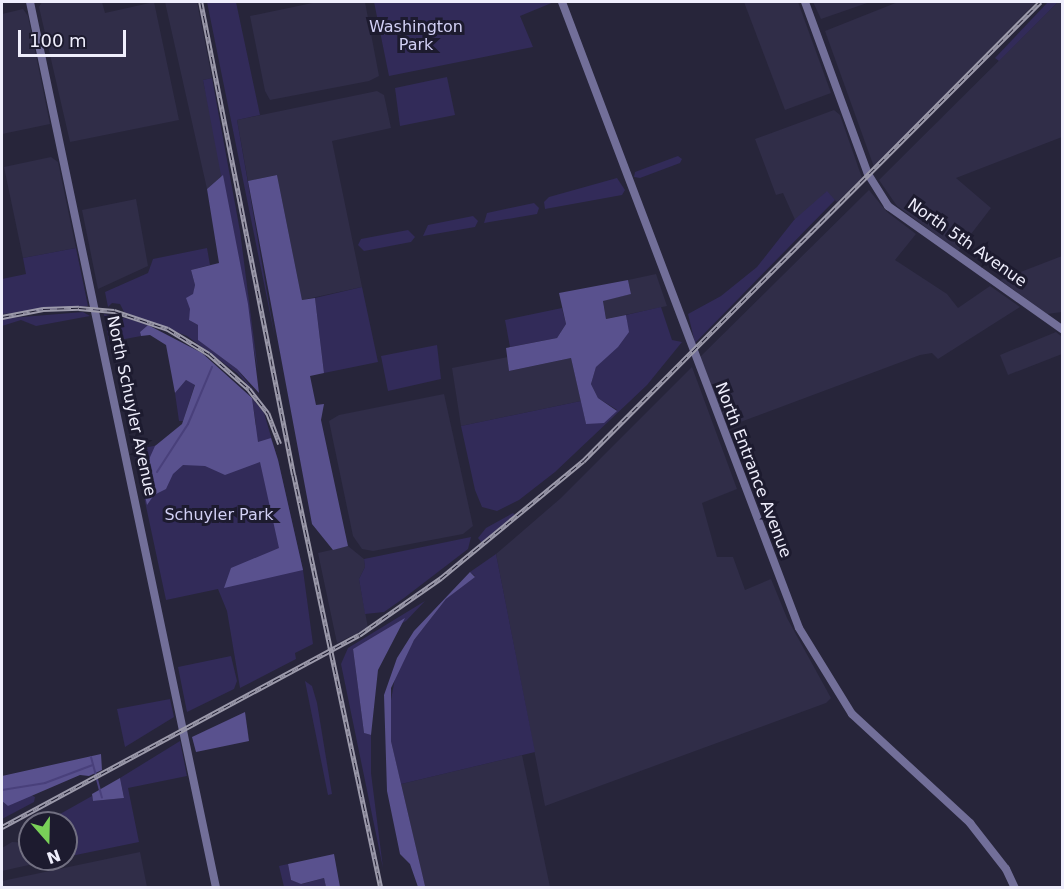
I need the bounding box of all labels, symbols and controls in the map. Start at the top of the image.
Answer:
park label: Washington Park [369,17,463,55]
scale bar [21,18,129,56]
text: 100 m [29,30,87,51]
street label: North 5th Avenue [904,195,1030,291]
street label: North Schuyler Avenue [102,314,160,498]
street label: North Entrance Avenue [711,380,795,560]
park label: Schuyler Park [164,505,274,525]
north arrow [18,811,78,871]
text: N [44,845,63,868]

